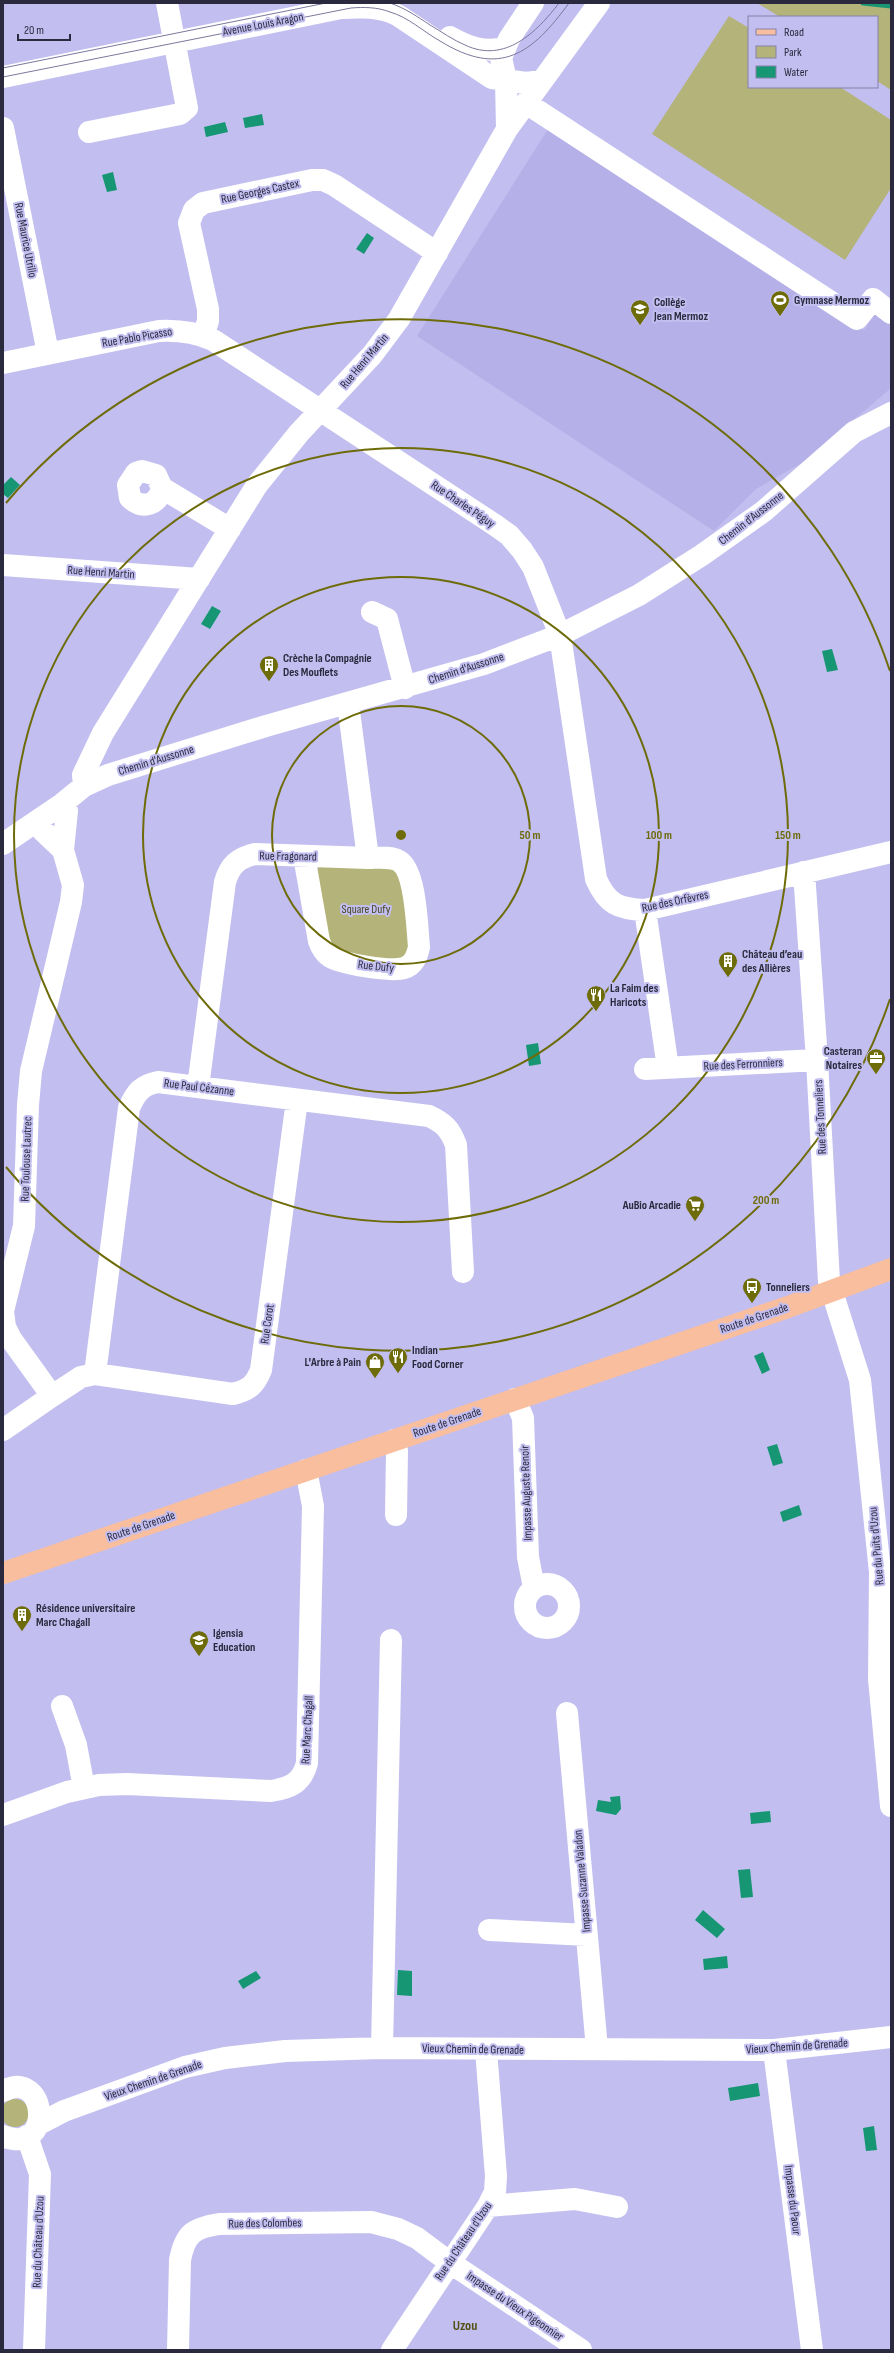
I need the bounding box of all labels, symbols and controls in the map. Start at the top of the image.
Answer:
street label: Avenue Louis Aragon [220,9,305,40]
scale bar [18,16,70,42]
legend [748,16,878,88]
text: 20 m [24,23,44,38]
text: Road [784,25,804,40]
text: Park [784,45,802,60]
text: Water [784,65,808,80]
street label: Rue Georges Castex [220,176,301,207]
street label: Rue Maurice Utrillo [11,201,40,279]
sports icon: Gymnase Mermoz [769,289,791,317]
place label: Gymnase Mermoz [794,293,869,308]
place label: Collège Jean Mermoz [653,295,708,324]
school or university icon: Collège Jean Mermoz [629,298,651,326]
street label: Rue Pablo Picasso [101,324,173,351]
street label: Rue Henri Martin [337,331,392,392]
street label: Rue Charles Péguy [428,478,498,531]
street label: Chemin d'Aussonne [716,488,787,548]
street label: Rue Henri Martin [67,563,135,582]
street label: Chemin d'Aussonne [427,649,506,688]
place label: Crèche la Compagnie Des Mouflets [283,651,372,680]
building icon: Crèche la Compagnie Des Mouflets [258,654,280,682]
street label: Chemin d'Aussonne [116,742,196,779]
centre of rings [394,828,408,842]
text: 50 m [520,828,540,843]
text: 100 m [646,828,672,843]
text: 150 m [775,828,801,843]
street label: Rue Fragonard [259,848,317,864]
street label: Rue des Orfèvres [640,887,710,916]
park label: Square Dufy [342,902,391,917]
place label: Château d’eau des Allières [742,947,802,976]
building icon: Château d’eau des Allières [717,950,739,978]
street label: Rue Dufy [357,957,395,976]
place label: La Faim des Haricots [610,981,659,1010]
restaurant icon: La Faim des Haricots [585,984,607,1012]
place label: Casteran Notaires [824,1044,862,1073]
office icon: Casteran Notaires [865,1047,887,1075]
street label: Rue des Ferronniers [703,1055,783,1074]
street label: Rue Paul Cézanne [163,1076,235,1099]
street label: Rue des Tonneliers [811,1079,830,1155]
street label: Rue Toulouse Lautrec [18,1116,35,1202]
text: 200 m [753,1193,779,1208]
supermarket icon: AuBio Arcadie [684,1194,706,1222]
place label: AuBio Arcadie [622,1198,681,1213]
bus stop icon: Tonneliers [741,1276,763,1304]
place label: Tonneliers [766,1280,810,1295]
street label: Route de Grenade [718,1300,790,1337]
street label: Rue Corot [257,1303,278,1345]
place label: Indian Food Corner [412,1343,464,1372]
restaurant icon: Indian Food Corner [387,1346,409,1374]
shop icon: L'Arbre à Pain [364,1351,386,1379]
place label: L'Arbre à Pain [304,1355,361,1370]
street label: Route de Grenade [411,1404,483,1441]
street label: Impasse Auguste Renoir [517,1444,536,1541]
street label: Rue du Puits d'Uzou [866,1506,887,1586]
street label: Route de Grenade [105,1508,177,1545]
place label: Résidence universitaire Marc Chagall [36,1601,135,1630]
building icon: Résidence universitaire Marc Chagall [11,1604,33,1632]
place label: Igensia Education [213,1626,255,1655]
school or university icon: Igensia Education [188,1629,210,1657]
street label: Rue Marc Chagall [298,1696,317,1765]
street label: Impasse Suzanne Valadon [571,1829,594,1933]
street label: Vieux Chemin de Grenade [746,2035,849,2058]
street label: Vieux Chemin de Grenade [422,2041,524,2058]
street label: Vieux Chemin de Grenade [102,2057,204,2104]
street label: Impasse du Paour [781,2164,804,2236]
street label: Rue du Château d'Uzou [29,2196,48,2288]
street label: Rue du Château d'Uzou [432,2199,495,2283]
street label: Rue des Colombes [228,2215,302,2232]
street label: Impasse du Vieux Pigeonnier [464,2269,566,2345]
district label: Uzou [453,2317,477,2334]

